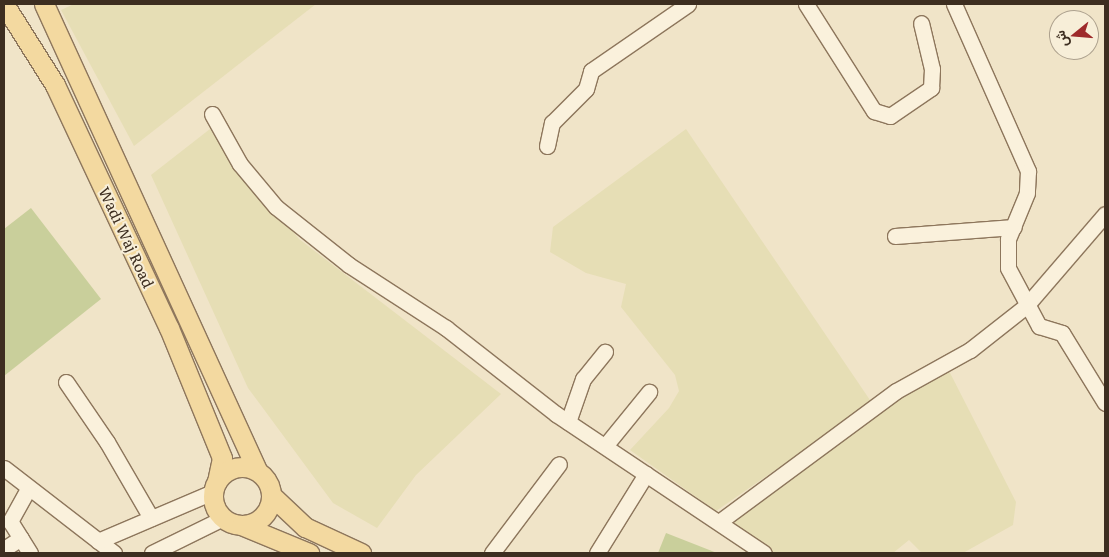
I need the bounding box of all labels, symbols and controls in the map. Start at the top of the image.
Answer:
north arrow [1049,10,1099,60]
text: ش [1049,28,1073,50]
street label: Wadi Waj Road [96,184,158,290]

